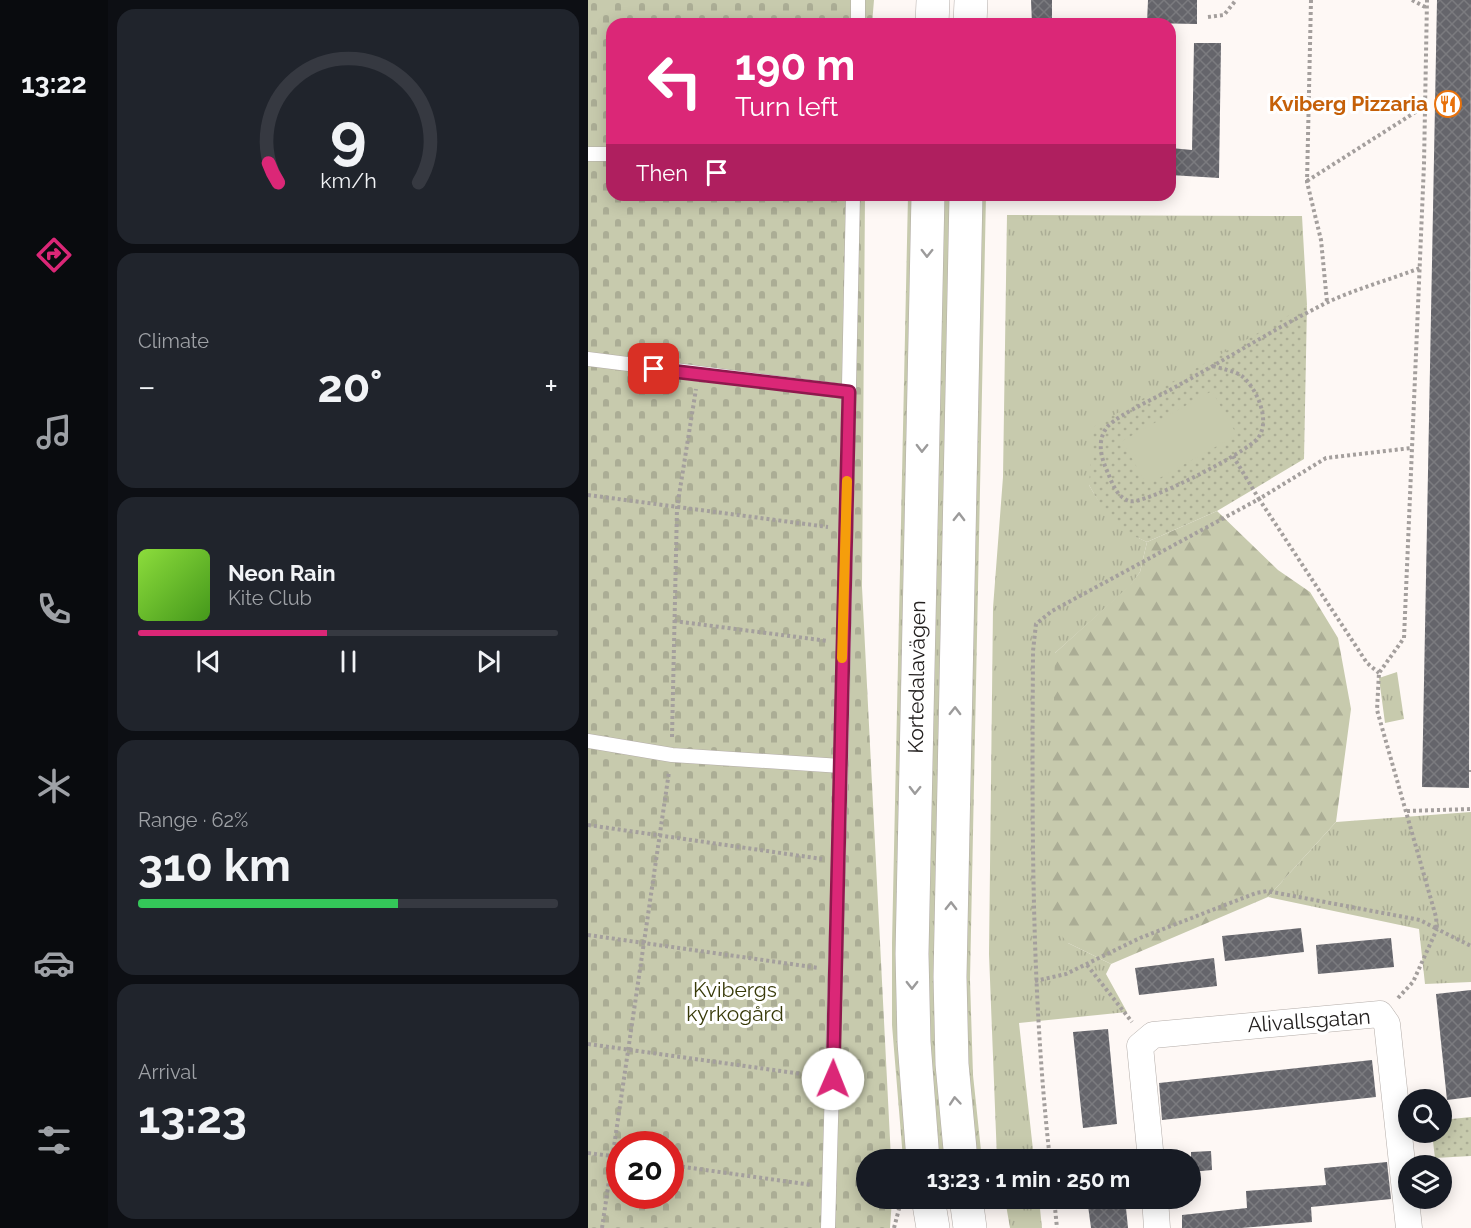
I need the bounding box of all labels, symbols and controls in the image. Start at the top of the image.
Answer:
text: 190 m [735,41,855,90]
icon: left [636,42,714,120]
text: 13:22 [21,68,87,99]
restaurant icon: Kviberg Pizzaria [1433,89,1463,119]
text: Turn left [735,91,838,122]
place label: Kviberg Pizzaria [1269,91,1428,116]
text: 9 [330,99,366,173]
icon: arrive [700,156,733,189]
text: Then [636,160,688,186]
text: km/h [320,169,376,194]
icon: directions [33,234,75,276]
one-way arrow [921,249,933,258]
text: Climate [138,329,209,353]
pin [628,343,679,394]
icon: arrive [637,352,670,385]
text: 20° [317,360,383,413]
text: − [138,367,156,406]
text: + [544,367,558,406]
icon: music [33,411,75,453]
one-way arrow [916,444,928,453]
one-way arrow [953,512,965,521]
text: Neon Rain [228,560,336,586]
text: Kite Club [228,586,312,610]
icon: phone [33,588,75,630]
street label: Kortedalavägen [903,600,930,754]
icon: previous [192,645,225,678]
icon: pause [332,645,365,678]
icon: next [472,645,505,678]
one-way arrow [949,707,961,716]
icon: climate [33,765,75,807]
one-way arrow [909,786,921,795]
text: Range · 62% [138,808,248,832]
text: 310 km [138,839,291,892]
one-way arrow [944,902,957,911]
icon: car [33,942,75,984]
park label: Kvibergs kyrkogård [686,977,784,1026]
one-way arrow [906,981,918,990]
street label: Alivallsgatan [1247,1004,1371,1037]
position arrow [801,1047,865,1111]
text: Arrival [138,1060,197,1084]
map controls [1398,1089,1452,1209]
button: search [1398,1089,1452,1143]
text: 13:23 [138,1091,247,1144]
one-way arrow [949,1097,962,1106]
icon: filters [33,1119,75,1161]
speed limit sign: 20 [606,1131,684,1209]
button: layers [1398,1155,1452,1209]
text: 13:23 · 1 min · 250 m [927,1166,1130,1192]

